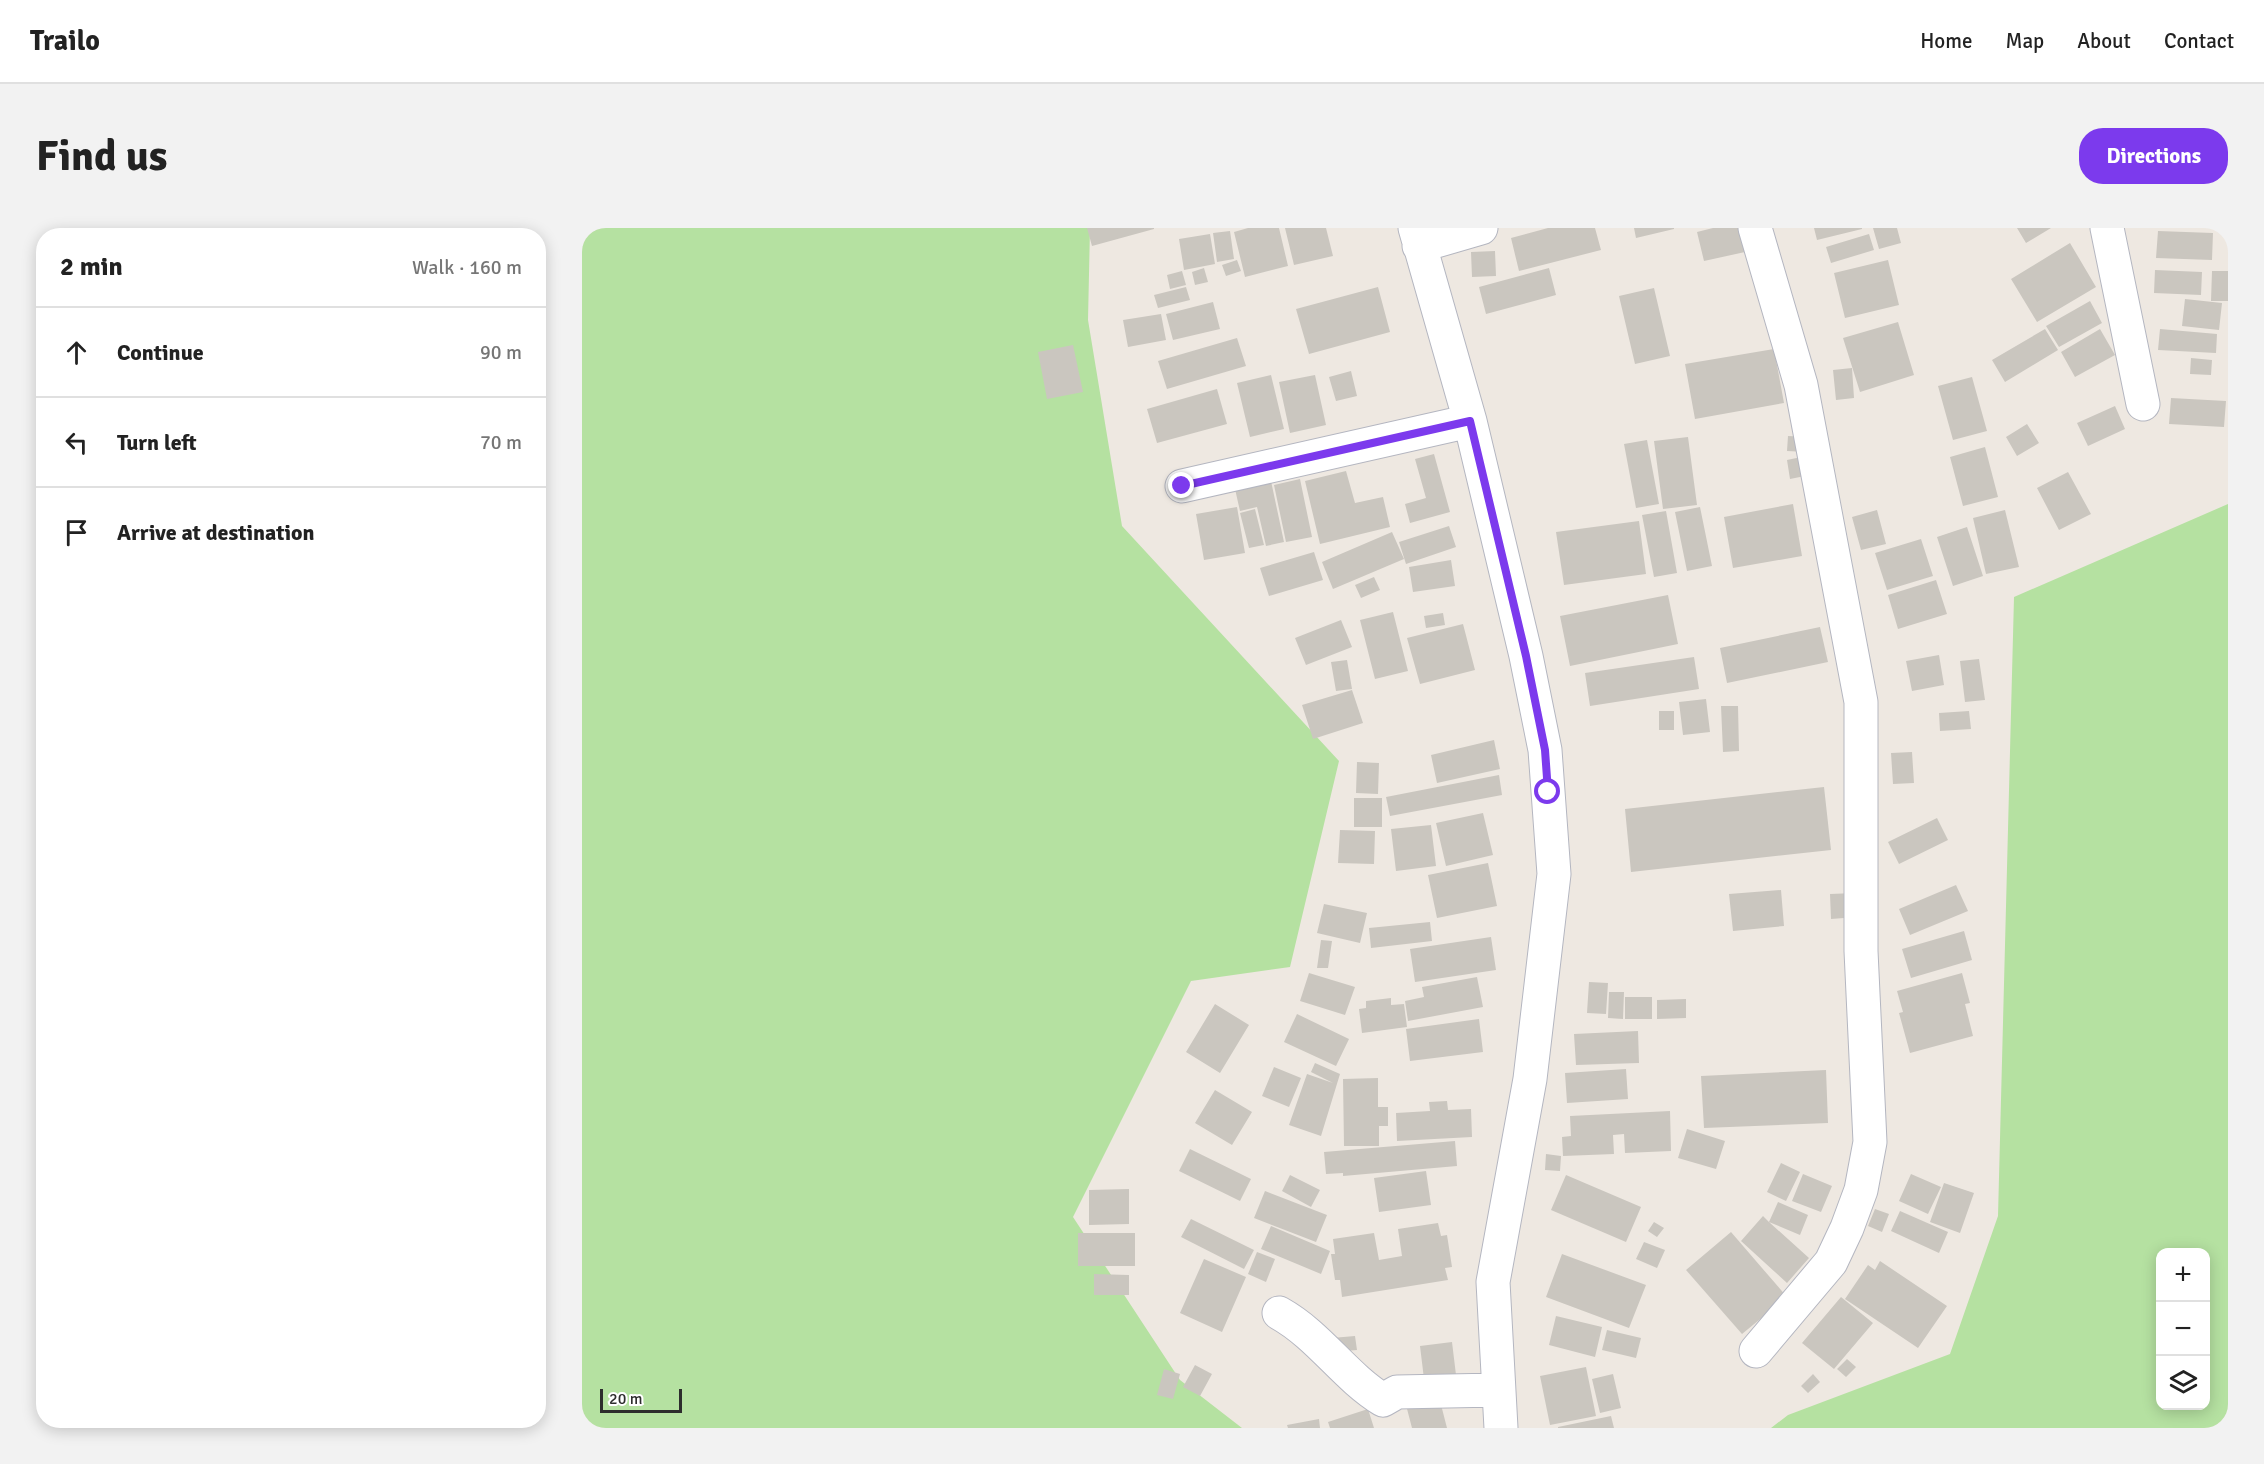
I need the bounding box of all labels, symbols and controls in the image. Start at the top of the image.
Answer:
text: Trailo [30,24,100,58]
text: Home [1920,28,1973,54]
text: Map [2006,28,2044,54]
text: About [2077,28,2131,54]
text: Contact [2164,28,2234,54]
button: Directions [2079,128,2228,184]
text: Find us [36,131,167,182]
text: 2 min [60,251,123,283]
text: Walk · 160 m [412,255,522,280]
icon: ahead [60,336,93,369]
text: Continue [117,339,204,366]
text: 90 m [480,340,522,365]
icon: left [60,426,93,459]
text: Turn left [117,429,197,456]
text: 70 m [480,430,522,455]
route end [1168,472,1194,498]
icon: arrive [60,516,93,549]
text: Arrive at destination [117,519,314,546]
route start [1534,778,1560,804]
map controls [2156,1248,2210,1410]
button: + [2156,1248,2210,1302]
button: − [2156,1302,2210,1356]
button: layers [2156,1356,2210,1410]
scale bar [600,1386,682,1414]
text: 20 m [609,1389,643,1409]

